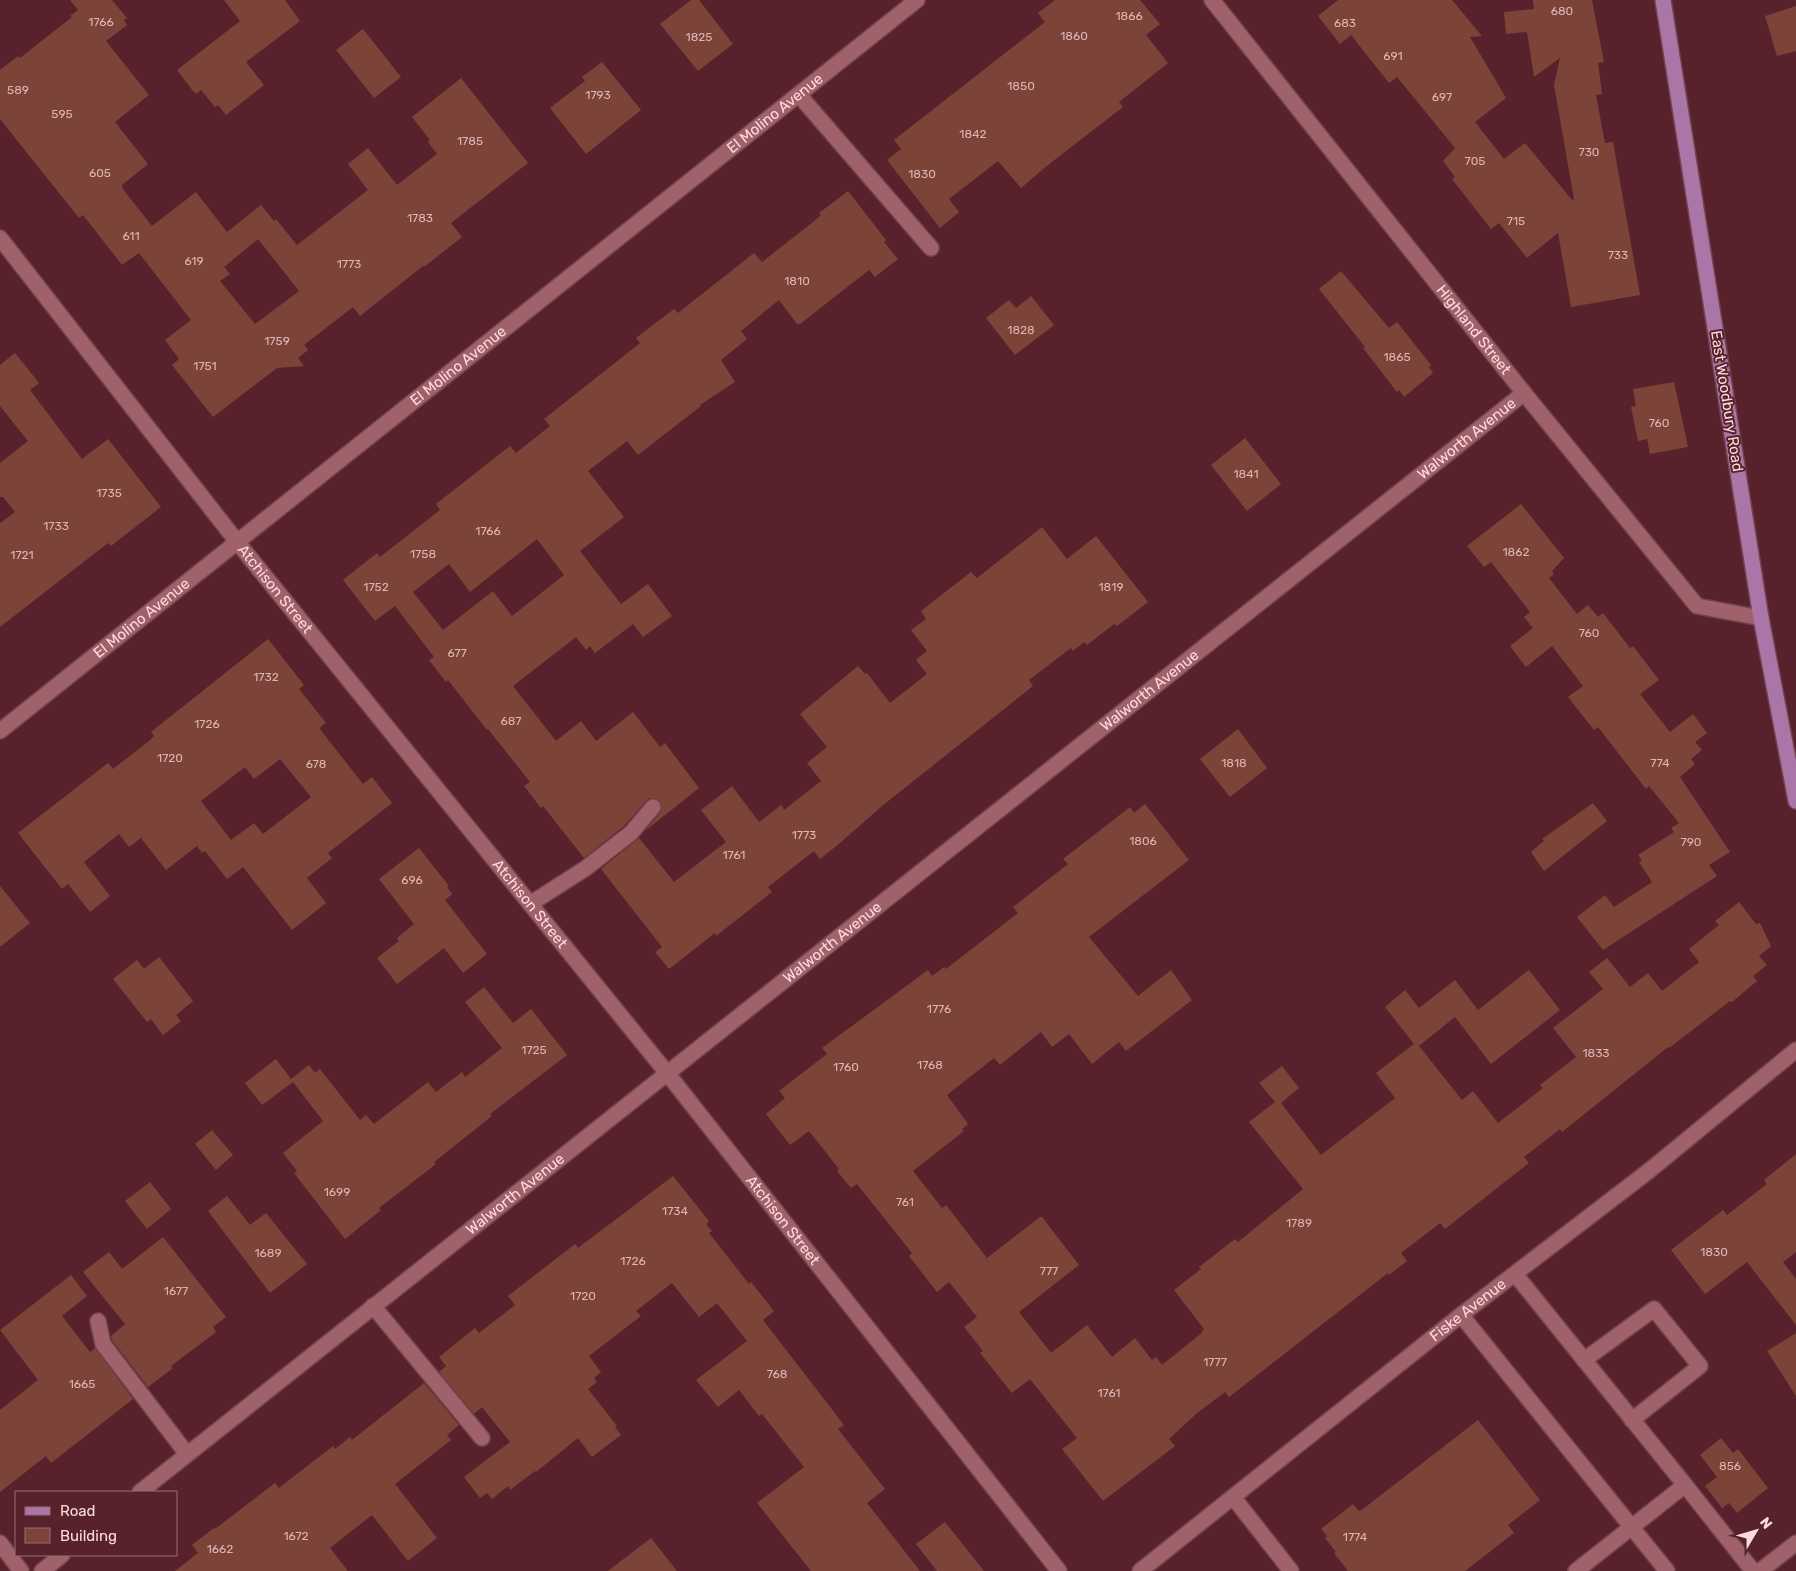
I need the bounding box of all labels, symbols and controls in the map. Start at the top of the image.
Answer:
house number: 680 [1551,4,1573,18]
house number: 1866 [1115,9,1143,23]
house number: 1766 [88,15,114,29]
house number: 683 [1334,16,1356,30]
house number: 1860 [1060,29,1088,43]
house number: 1825 [686,30,712,44]
house number: 691 [1383,49,1403,63]
street label: El Molino Avenue [723,69,827,157]
house number: 1850 [1007,79,1035,93]
house number: 589 [7,83,29,97]
house number: 1793 [585,88,611,102]
house number: 697 [1432,90,1452,104]
house number: 595 [51,107,73,121]
house number: 1842 [959,127,987,141]
house number: 1785 [457,134,483,148]
house number: 730 [1579,145,1600,159]
house number: 705 [1465,154,1485,168]
house number: 605 [89,166,111,180]
house number: 1830 [908,167,936,181]
house number: 1783 [407,211,433,225]
house number: 715 [1507,214,1525,228]
house number: 611 [122,229,140,243]
house number: 733 [1608,248,1628,262]
house number: 619 [184,254,204,268]
house number: 1773 [337,257,361,271]
house number: 1810 [784,274,810,288]
street label: Highland Street [1433,281,1515,378]
street label: El Molino Avenue [407,322,510,409]
house number: 1828 [1007,323,1035,337]
street label: East Woodbury Road [1707,329,1747,473]
house number: 1759 [264,334,290,348]
house number: 1865 [1383,350,1411,364]
house number: 1751 [193,359,217,373]
street label: Walworth Avenue [1414,394,1519,483]
house number: 760 [1649,416,1669,430]
house number: 1841 [1233,467,1259,481]
house number: 1735 [96,486,122,500]
house number: 1733 [43,519,69,533]
house number: 1766 [475,524,501,538]
street label: Atchison Street [234,541,317,637]
house number: 1862 [1502,545,1530,559]
house number: 1758 [410,547,436,561]
house number: 1721 [10,548,34,562]
street label: El Molino Avenue [90,574,193,662]
house number: 1752 [363,580,389,594]
house number: 1819 [1098,580,1124,594]
house number: 760 [1579,626,1599,640]
house number: 677 [447,646,467,660]
street label: Walworth Avenue [1097,646,1202,735]
house number: 1732 [253,670,279,684]
house number: 687 [500,714,522,728]
house number: 1726 [194,717,220,731]
house number: 1720 [157,751,183,765]
house number: 1818 [1221,756,1247,770]
house number: 774 [1650,756,1670,770]
house number: 678 [306,757,326,771]
house number: 1773 [792,828,816,842]
house number: 1806 [1129,834,1157,848]
house number: 790 [1681,835,1701,849]
house number: 1761 [722,848,746,862]
street label: Atchison Street [489,856,571,952]
house number: 696 [401,873,423,887]
street label: Walworth Avenue [779,898,885,987]
house number: 1776 [927,1002,951,1016]
house number: 1725 [521,1043,547,1057]
house number: 1833 [1582,1046,1610,1060]
house number: 1768 [917,1058,943,1072]
house number: 1760 [833,1060,859,1074]
street label: Walworth Avenue [462,1150,568,1239]
street label: Atchison Street [742,1172,824,1269]
house number: 1699 [324,1185,350,1199]
house number: 761 [896,1195,914,1209]
house number: 1734 [662,1204,689,1218]
house number: 1789 [1286,1216,1312,1230]
house number: 1830 [1700,1245,1728,1259]
house number: 1689 [254,1246,282,1260]
house number: 1726 [620,1254,646,1268]
house number: 777 [1040,1264,1058,1278]
street label: Fiske Avenue [1426,1275,1510,1345]
house number: 1677 [164,1284,188,1298]
house number: 1720 [570,1289,596,1303]
house number: 1777 [1203,1355,1227,1369]
house number: 768 [767,1367,787,1381]
house number: 1665 [69,1377,95,1391]
house number: 1761 [1097,1386,1121,1400]
house number: 856 [1719,1459,1741,1473]
legend [15,1491,178,1556]
text: Road [60,1502,96,1520]
north arrow [1731,1506,1781,1556]
text: N [1756,1514,1776,1533]
text: Building [60,1527,117,1545]
house number: 1672 [283,1529,309,1543]
house number: 1774 [1343,1530,1368,1544]
house number: 1662 [207,1542,233,1556]

